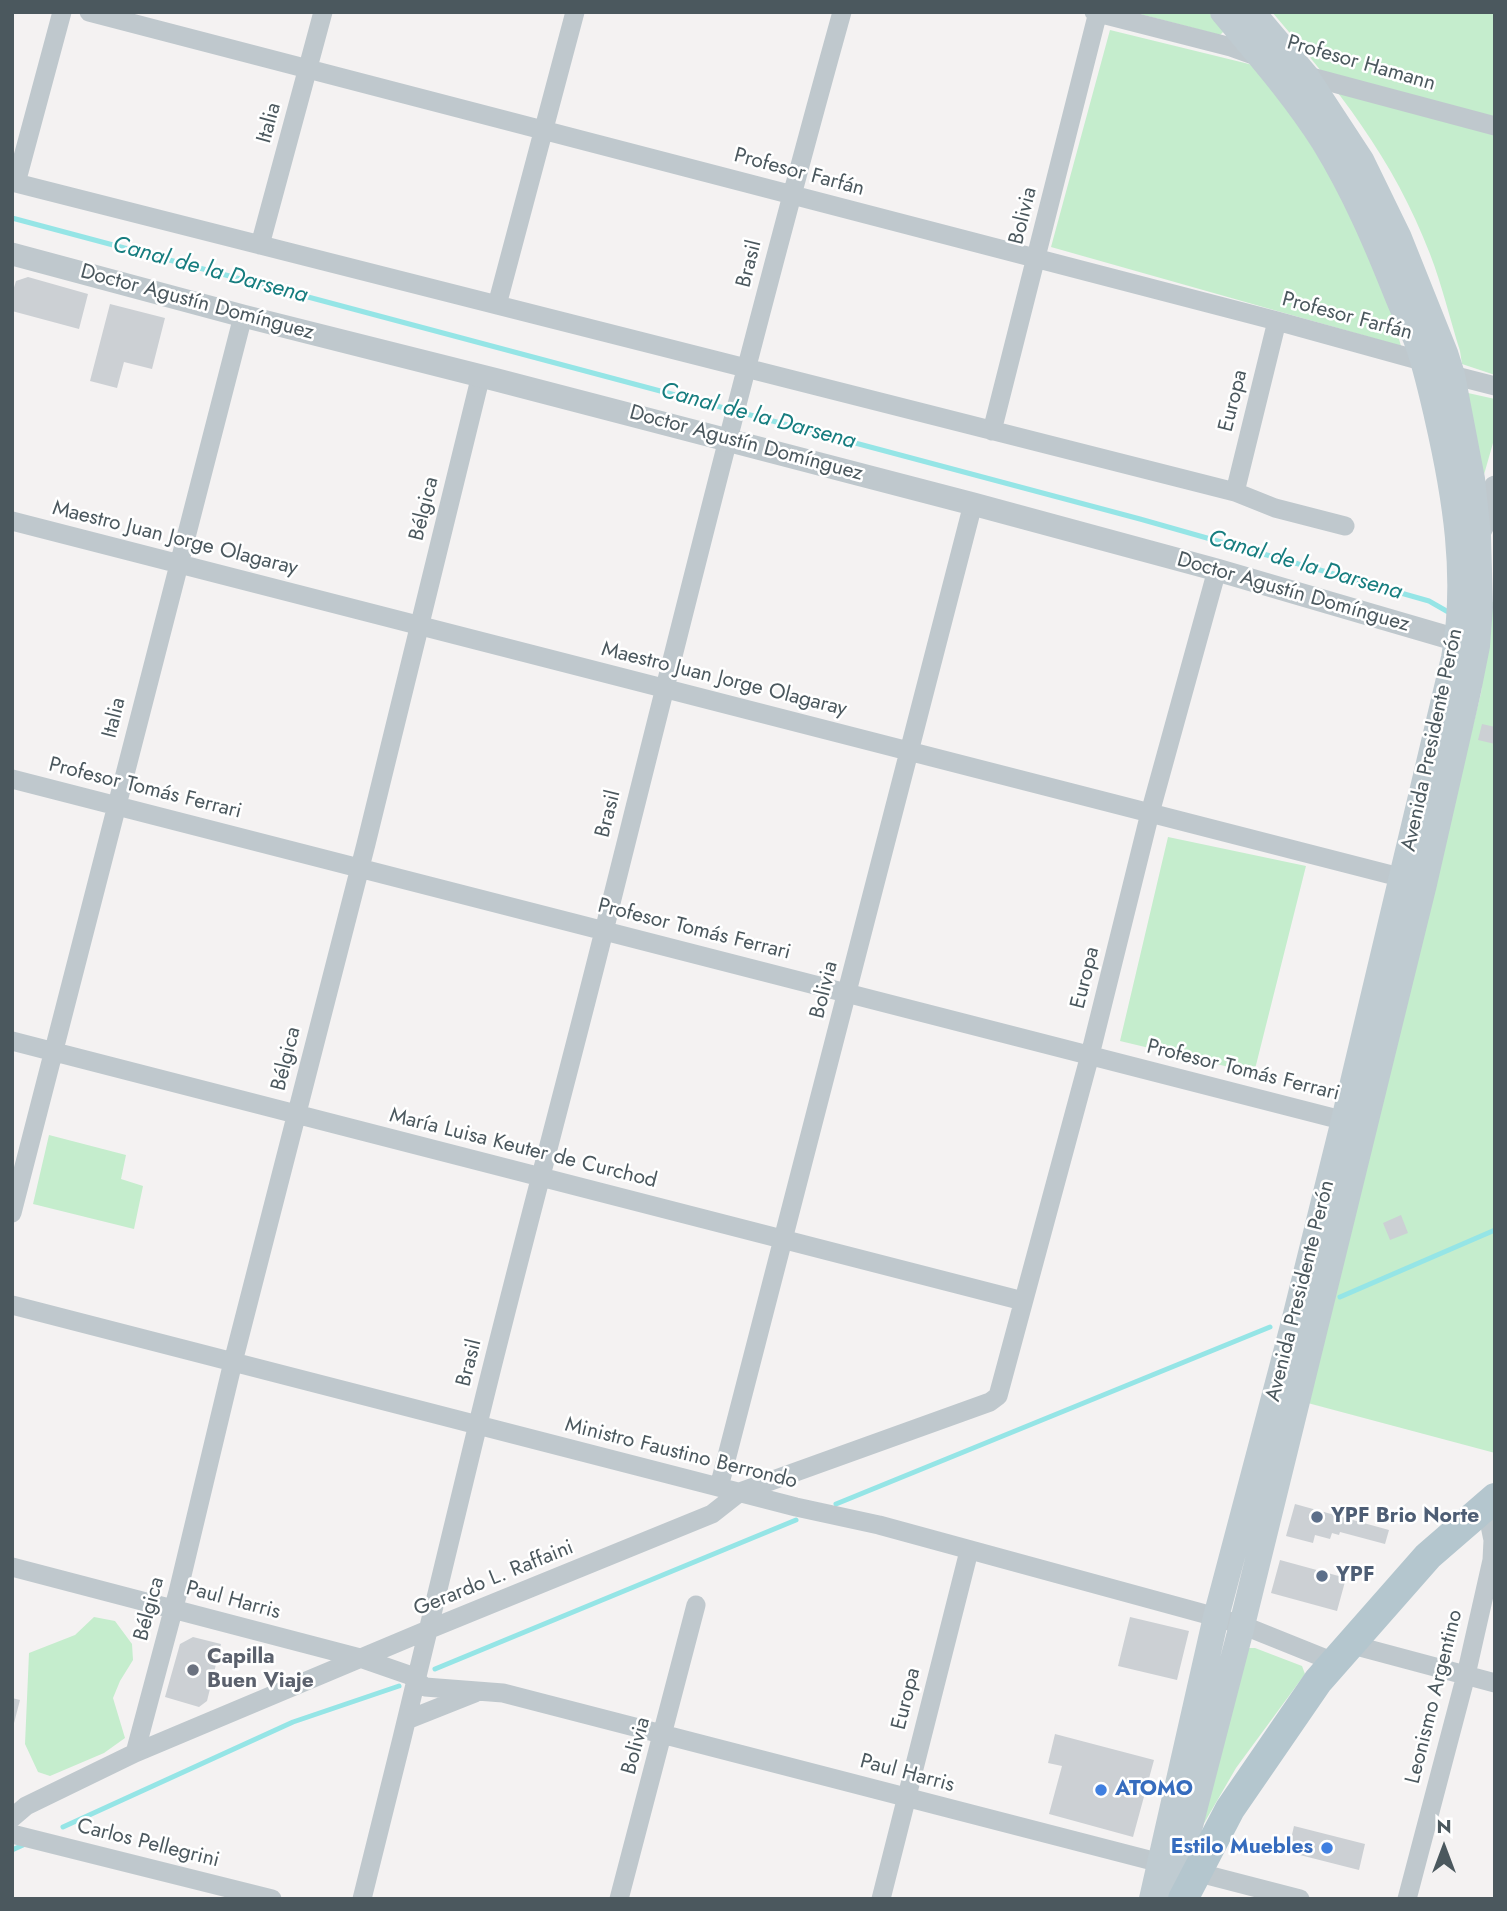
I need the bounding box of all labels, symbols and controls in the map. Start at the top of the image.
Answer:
street label: Profesor Hamann [1284,31,1438,97]
street label: Italia [253,100,287,146]
street label: Profesor Farfán [731,143,867,203]
street label: Bolivia [1005,185,1043,247]
water label: Canal de la Darsena [109,232,311,310]
street label: Brasil [732,238,768,290]
street label: Doctor Agustín Domínguez [77,260,317,346]
street label: Profesor Farfán [1279,287,1415,347]
street label: Europa [1214,367,1254,435]
water label: Canal de la Darsena [657,378,859,456]
street label: Doctor Agustín Domínguez [626,401,866,487]
street label: Bélgica [405,474,445,544]
street label: Maestro Juan Jorge Olagaray [50,496,300,582]
water label: Canal de la Darsena [1205,525,1405,607]
street label: Doctor Agustín Domínguez [1174,548,1412,638]
street label: Avenida Presidente Perón [1397,626,1469,854]
street label: Maestro Juan Jorge Olagaray [599,637,849,723]
street label: Italia [98,695,132,741]
street label: Profesor Tomás Ferrari [46,753,244,825]
street label: Brasil [591,788,627,840]
street label: Profesor Tomás Ferrari [595,894,793,966]
street label: Europa [1066,944,1106,1012]
street label: Bolivia [806,959,844,1021]
street label: Bélgica [267,1024,307,1094]
street label: Profesor Tomás Ferrari [1144,1035,1342,1107]
street label: María Luisa Keuter de Curchod [387,1104,659,1194]
street label: Avenida Presidente Perón [1261,1178,1341,1404]
street label: Brasil [452,1337,488,1389]
street label: Ministro Faustino Berrondo [562,1413,800,1495]
place label: YPF Brio Norte [1331,1504,1479,1530]
marker: YPF Brio Norte [1309,1509,1325,1525]
street label: Gerardo L. Raffaini [411,1535,577,1623]
place label: YPF [1336,1563,1375,1589]
marker: YPF [1314,1568,1330,1584]
street label: Bélgica [129,1574,171,1644]
street label: Paul Harris [183,1576,283,1626]
street label: Leonismo Argentino [1401,1607,1469,1787]
place label: Capilla Buen Viaje [207,1645,314,1695]
marker: Capilla Buen Viaje [185,1662,201,1678]
street label: Europa [887,1665,927,1733]
street label: Bolivia [617,1715,657,1777]
street label: Paul Harris [857,1749,957,1799]
place label: ATOMO [1115,1777,1193,1803]
marker: ATOMO [1093,1782,1109,1798]
north arrow [1409,1813,1479,1883]
text: N [1436,1813,1452,1840]
street label: Carlos Pellegrini [74,1814,222,1874]
place label: Estilo Muebles [1171,1835,1313,1861]
marker: Estilo Muebles [1319,1840,1335,1856]

